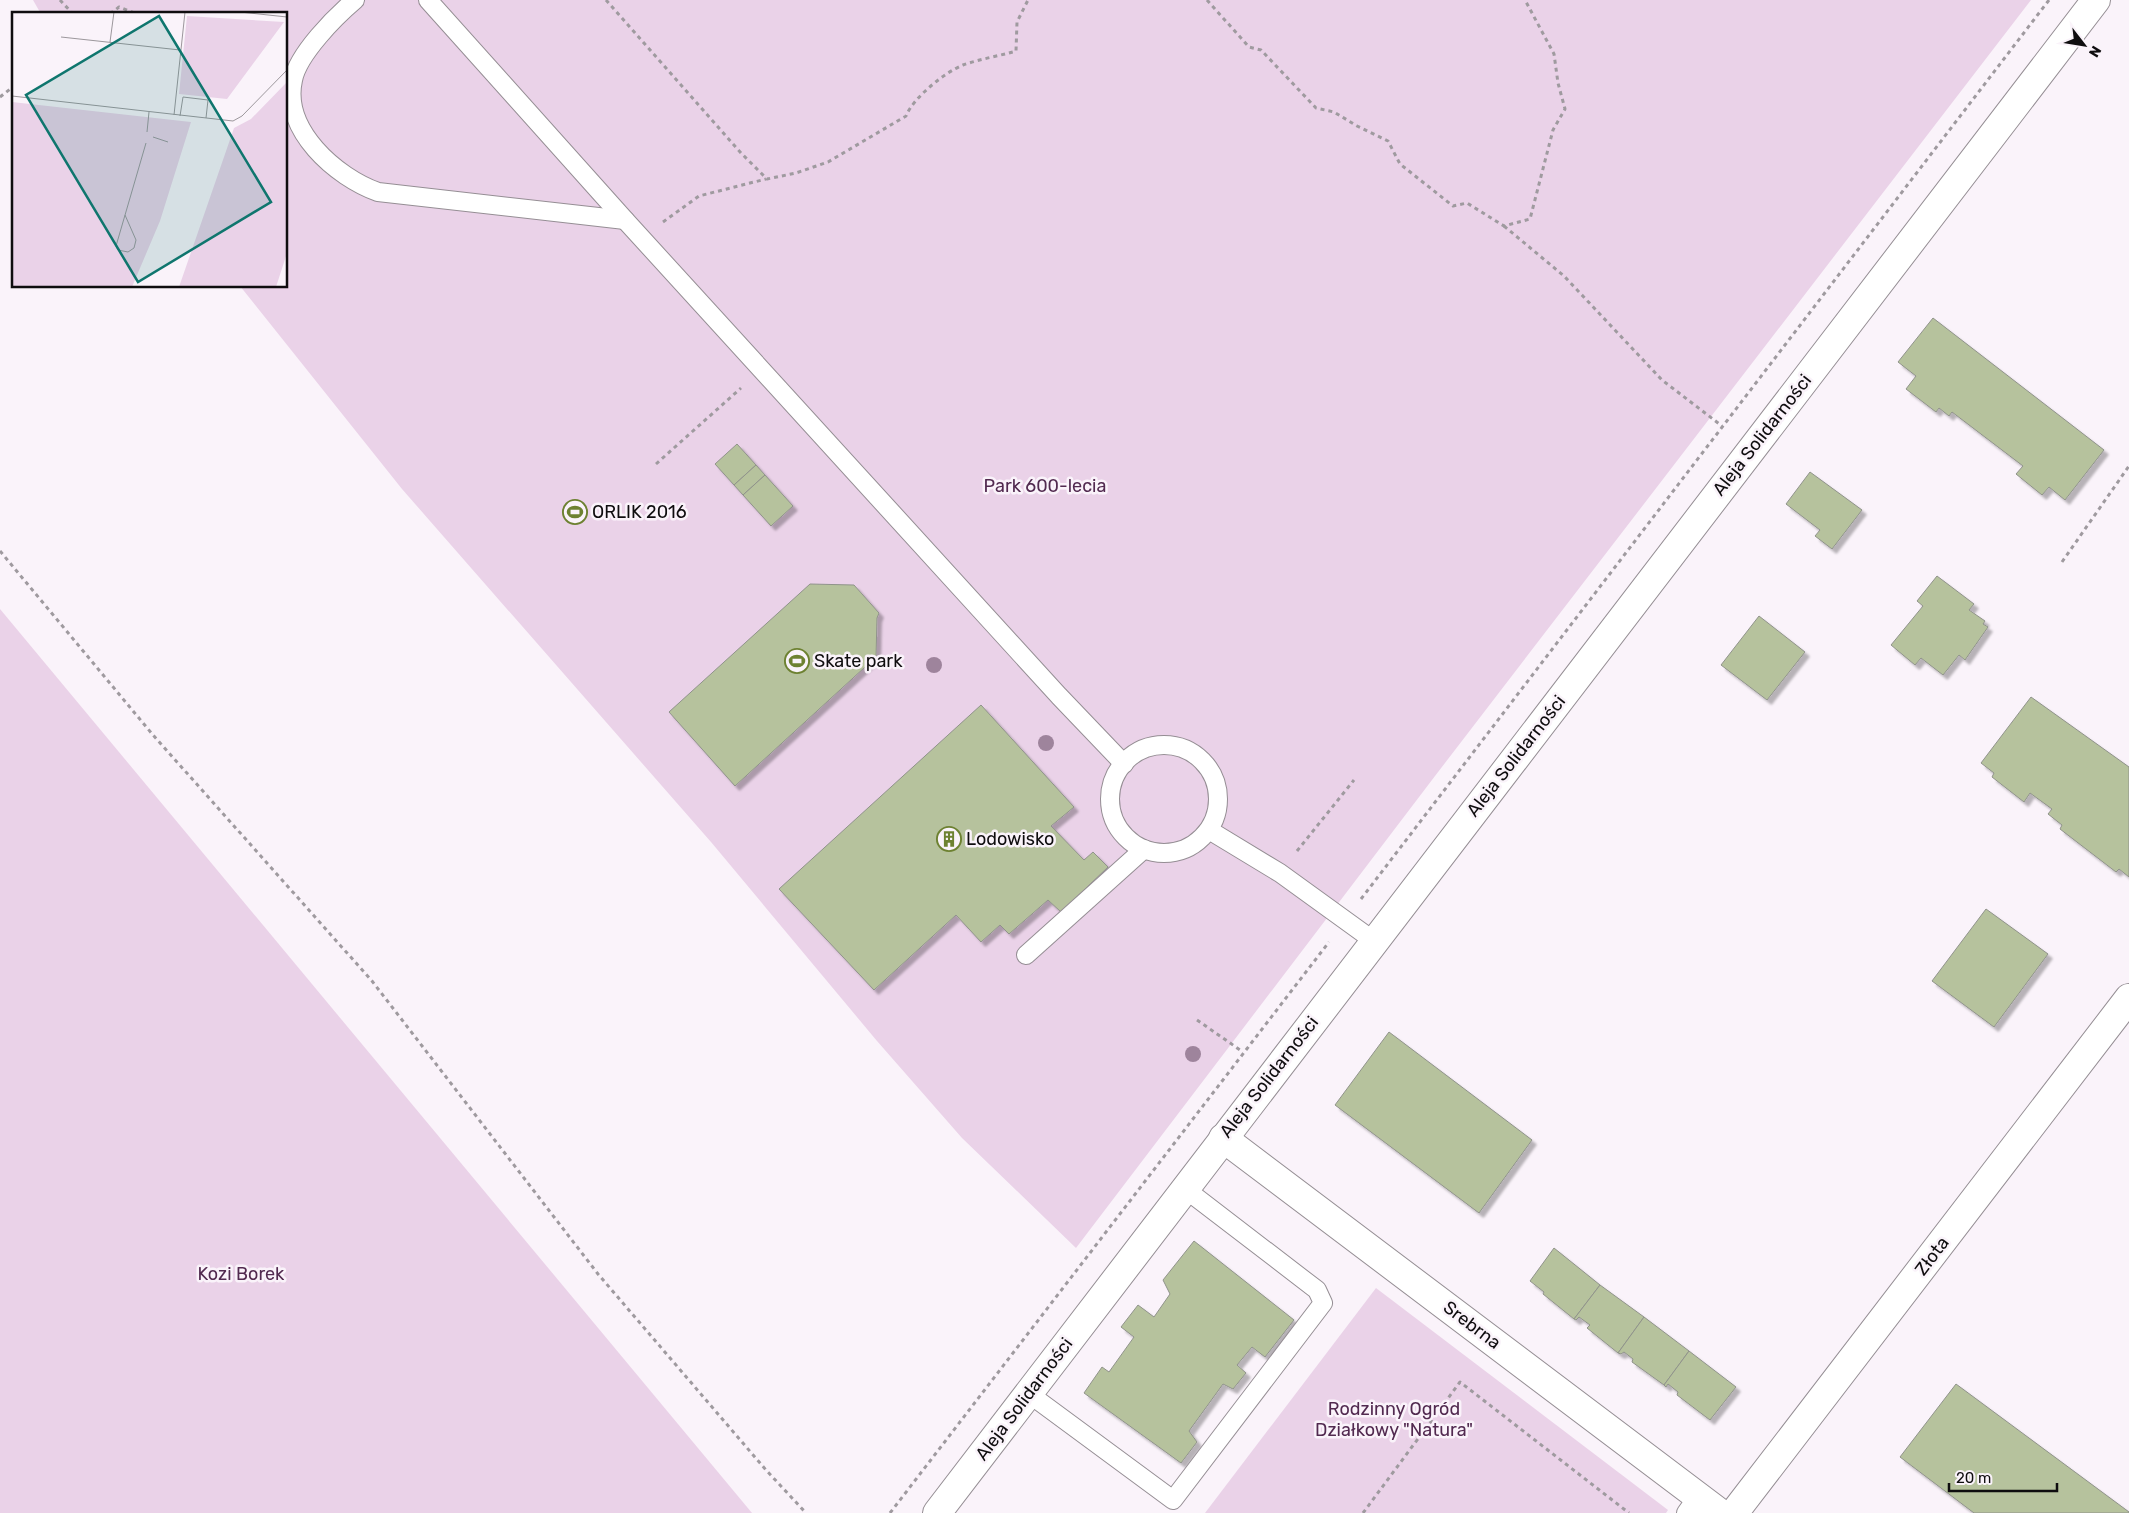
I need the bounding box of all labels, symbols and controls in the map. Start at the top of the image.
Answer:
inset map [12,12,288,288]
north arrow [2059,20,2109,70]
text: N [2085,43,2105,60]
street label: Aleja Solidarności [1708,370,1816,500]
park label: Park 600-lecia [984,475,1106,497]
sports icon: ORLIK 2016 [562,499,588,525]
place label: ORLIK 2016 [592,501,687,523]
sports icon: Skate park [784,648,810,674]
place label: Skate park [814,650,903,672]
street label: Aleja Solidarności [1462,691,1570,821]
building icon: Lodowisko [936,826,962,852]
place label: Lodowisko [966,828,1054,850]
street label: Aleja Solidarności [1215,1012,1323,1142]
street label: Złota [1910,1232,1954,1280]
park label: Kozi Borek [198,1263,285,1285]
street label: Srebrna [1439,1296,1505,1354]
street label: Aleja Solidarności [971,1333,1077,1465]
park label: Rodzinny Ogród Działkowy "Natura" [1315,1398,1473,1441]
scale bar [1949,1460,2056,1492]
text: 20 m [1956,1469,1991,1487]

